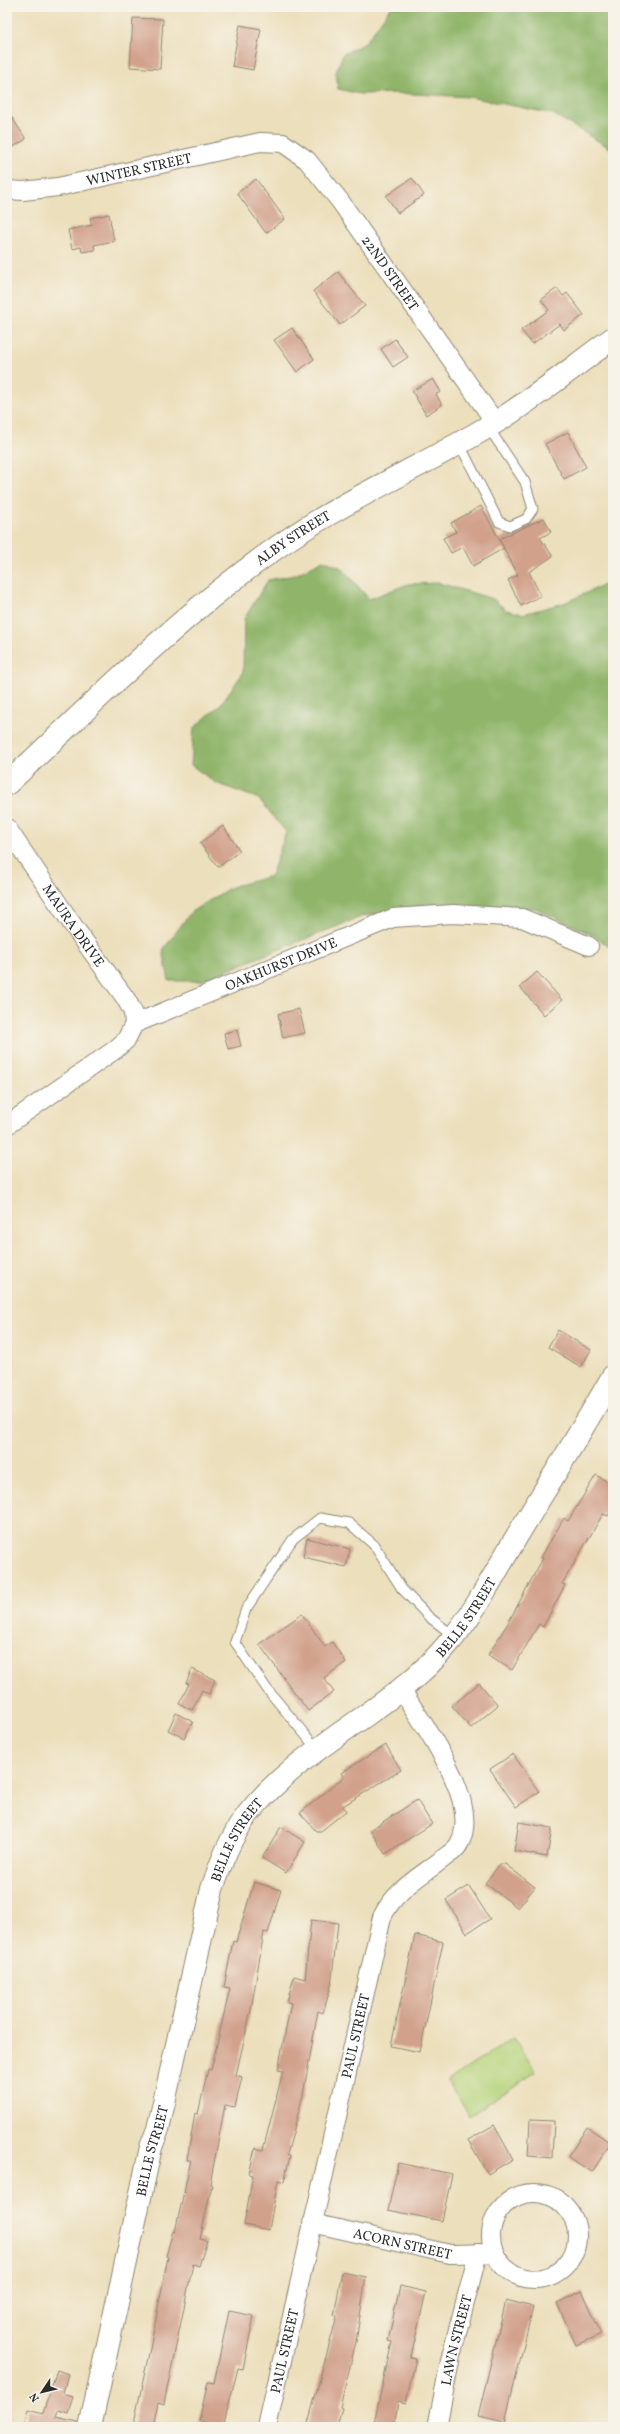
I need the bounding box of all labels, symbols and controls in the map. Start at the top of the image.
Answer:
street label: WINTER STREET [85,150,194,191]
street label: 22ND STREET [356,232,422,315]
street label: ALBY STREET [252,507,335,571]
street label: MAURA DRIVE [37,881,108,971]
street label: OAKHURST DRIVE [223,934,340,997]
street label: BELLE STREET [432,1575,502,1662]
street label: BELLE STREET [207,1795,268,1885]
street label: PAUL STREET [338,1992,375,2080]
street label: BELLE STREET [132,2104,174,2198]
street label: ACORN STREET [351,2225,454,2265]
street label: LAWN STREET [437,2293,478,2387]
street label: PAUL STREET [267,2307,304,2395]
north arrow [22,2372,62,2412]
text: N [27,2389,43,2404]

